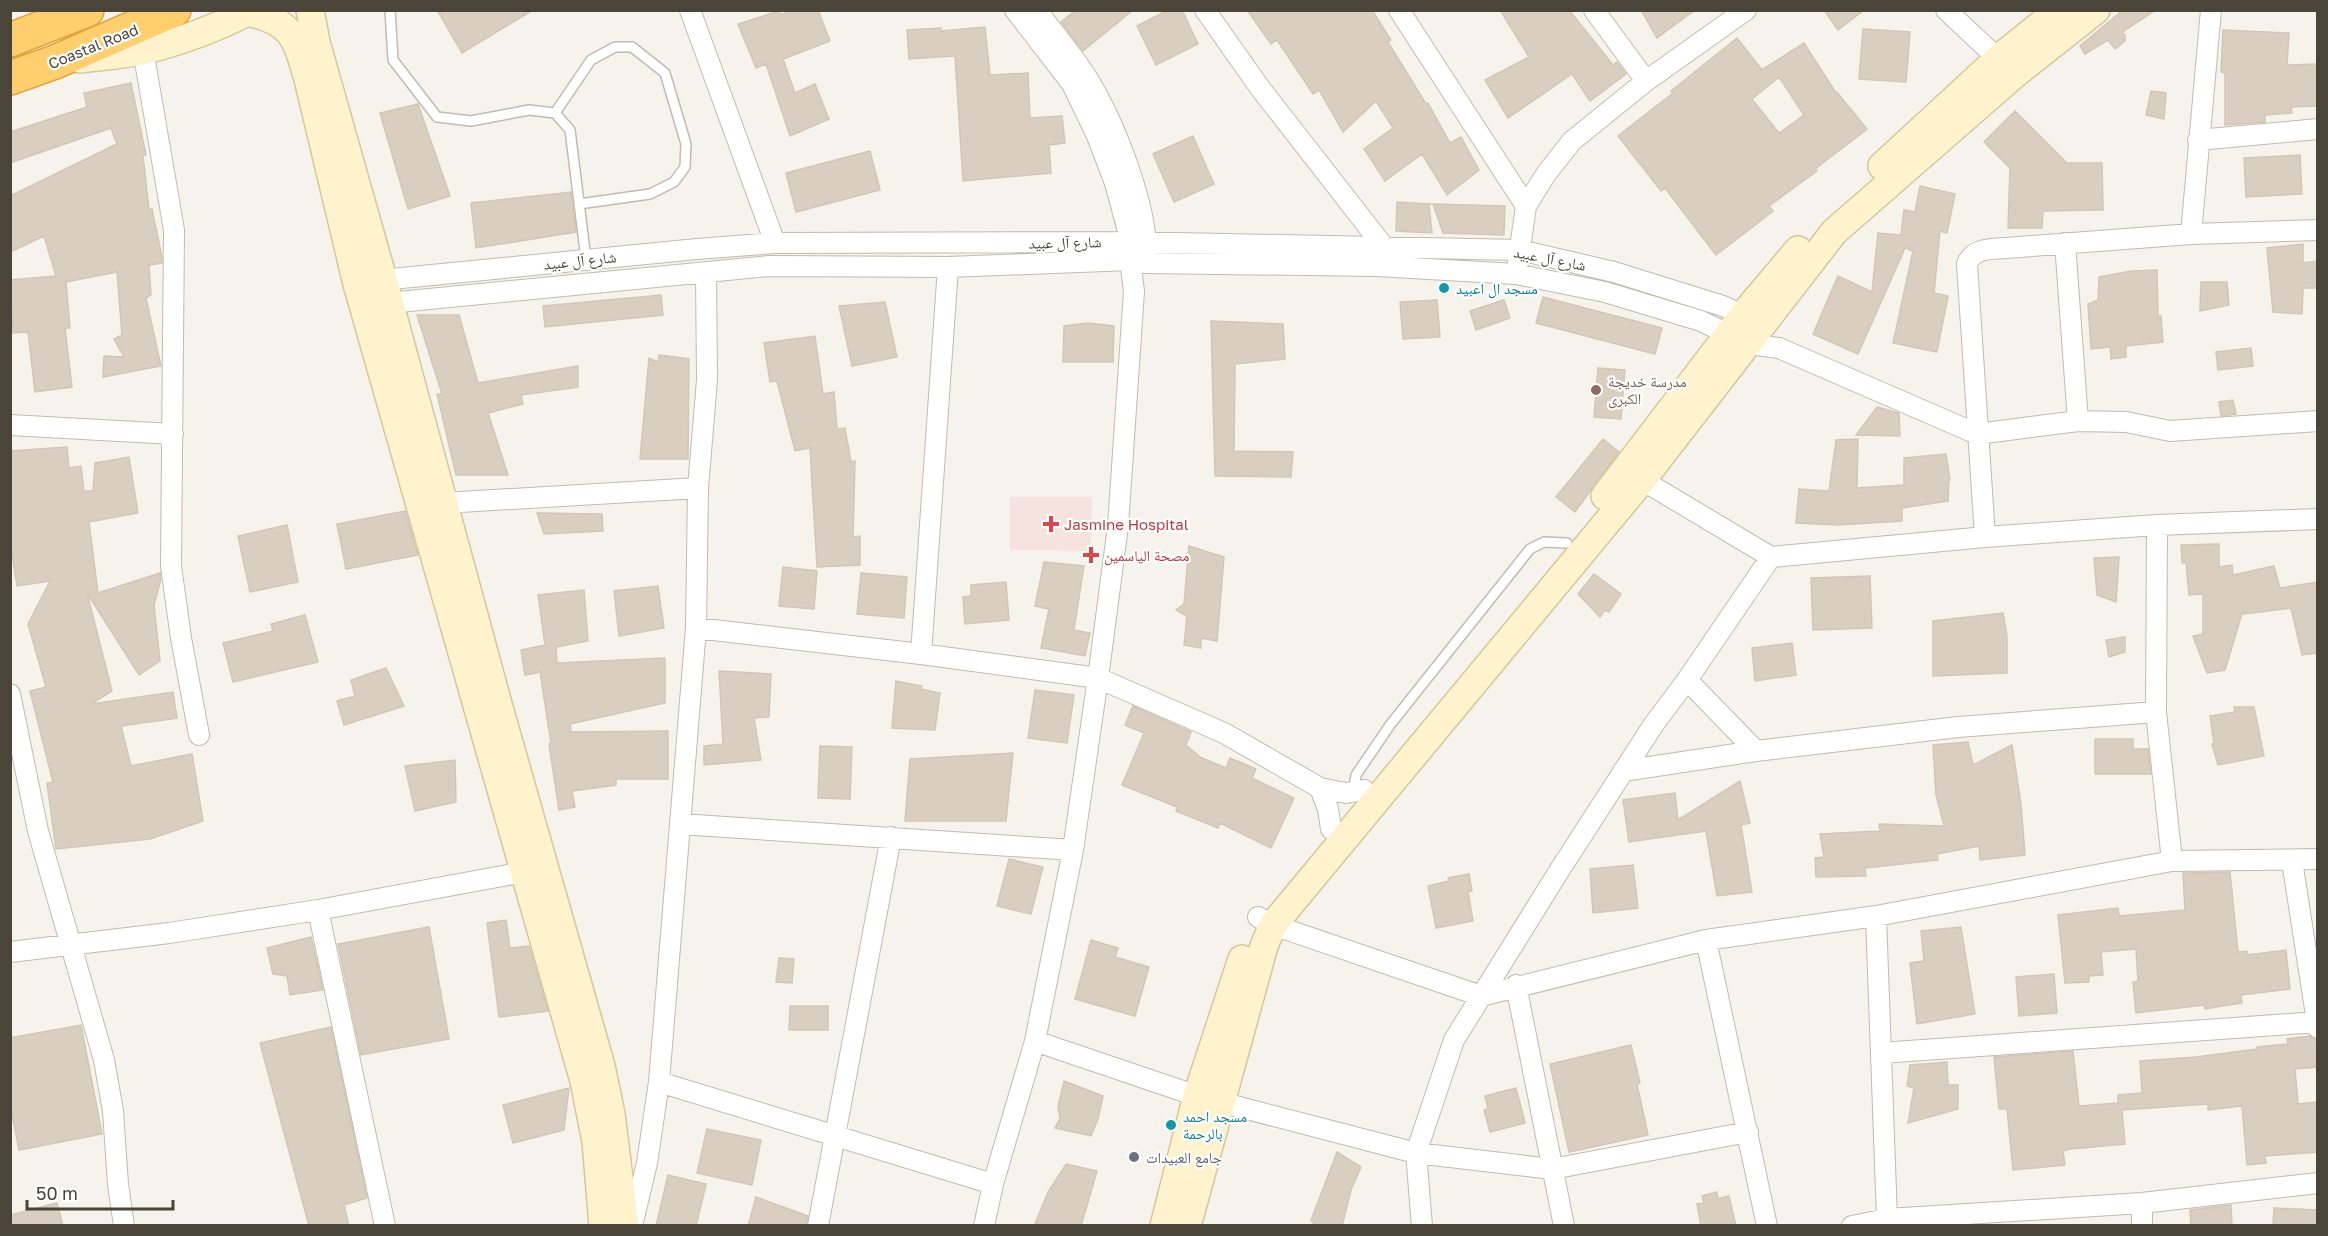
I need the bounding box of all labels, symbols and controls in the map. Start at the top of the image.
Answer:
street label: Coastal Road [45,20,141,72]
street label: شارع آل عبيد [1028,232,1102,254]
street label: شارع آل عبيد [1512,242,1588,276]
street label: شارع آل عبيد [543,247,618,275]
place label: مسجد ال اعبيد [1456,279,1538,299]
marker: مسجد ال اعبيد [1437,281,1451,295]
place label: مدرسة خديجة الكبرى [1608,372,1687,409]
marker: مدرسة خديجة الكبرى [1589,383,1603,397]
marker: Jasmine Hospital [1042,515,1060,533]
place label: Jasmine Hospital [1064,515,1189,533]
marker: مصحة الياسمين [1082,546,1100,564]
place label: مصحة الياسمين [1104,546,1189,566]
place label: مسجد احمد بالرحمة [1183,1107,1247,1143]
marker: مسجد احمد بالرحمة [1164,1118,1178,1132]
place label: جامع العبيدات [1146,1148,1223,1168]
marker: جامع العبيدات [1127,1150,1141,1164]
scale bar [27,1173,172,1211]
text: 50 m [36,1182,78,1204]

